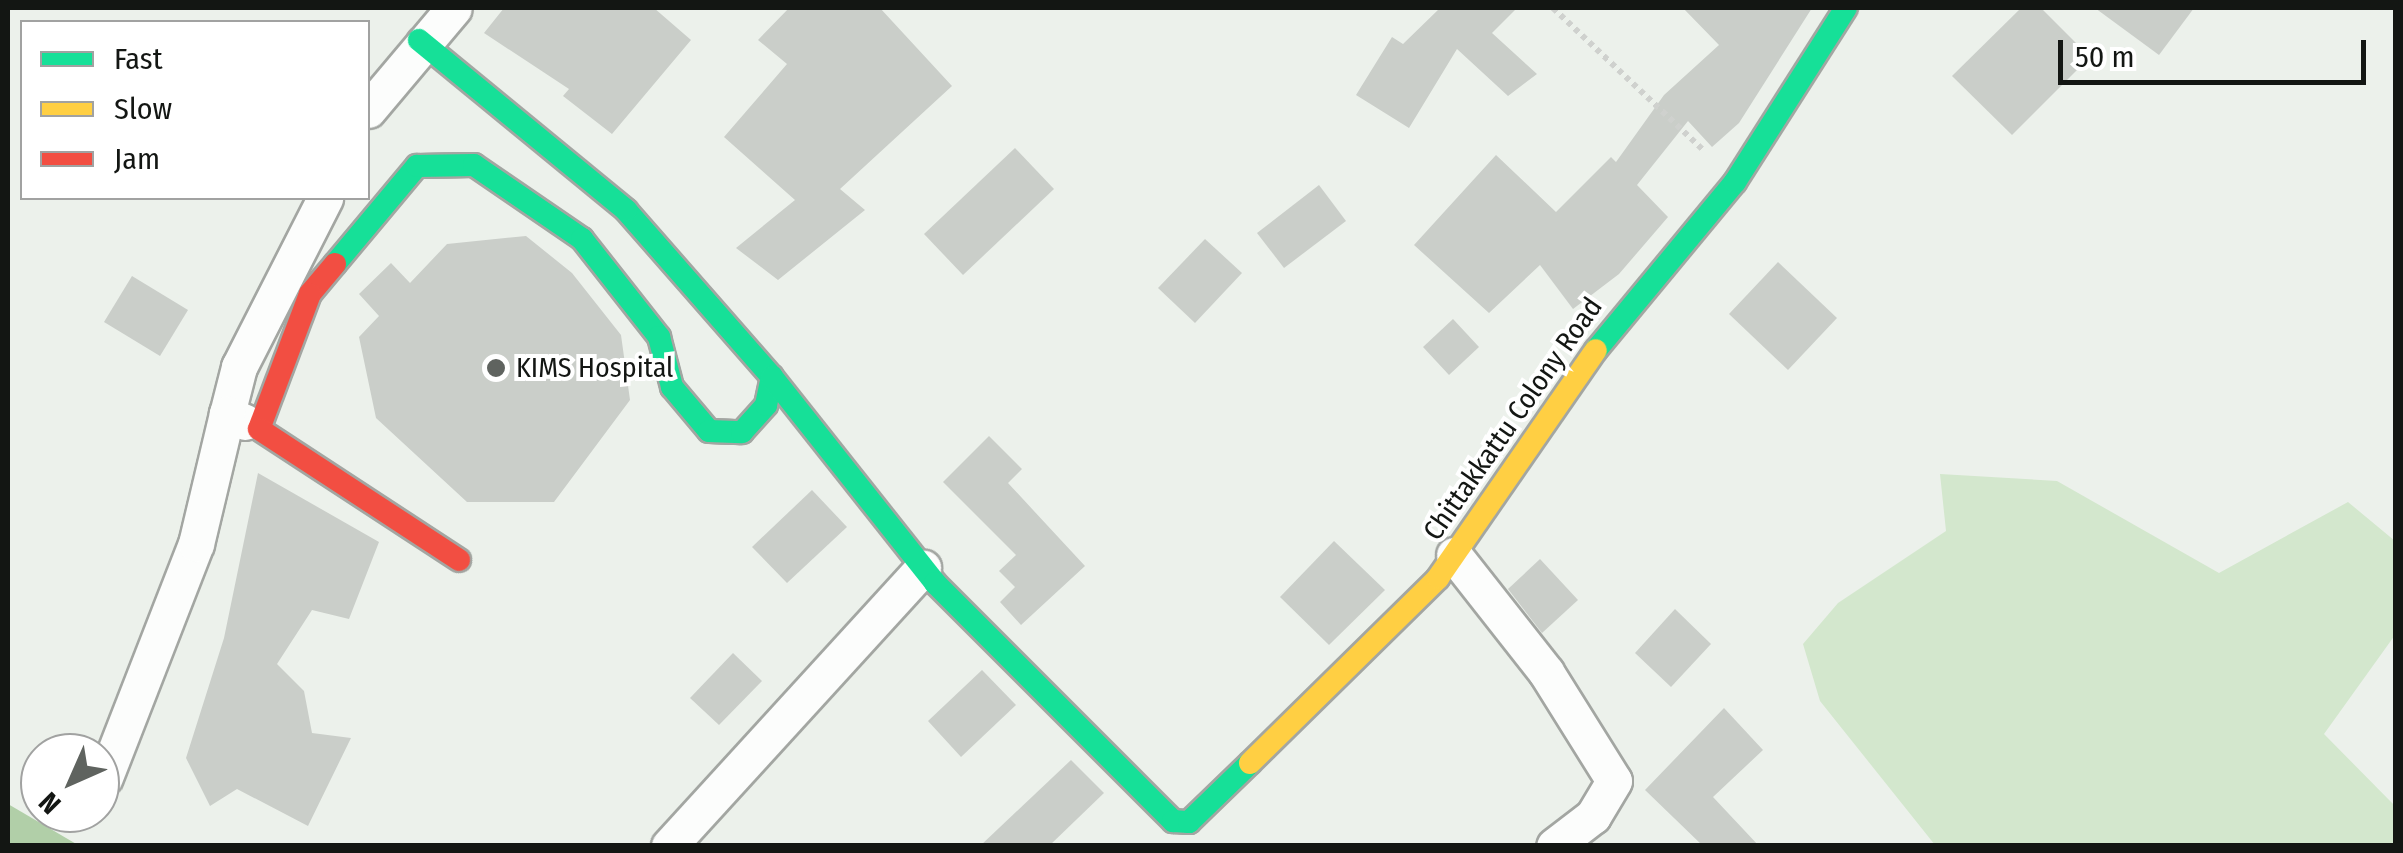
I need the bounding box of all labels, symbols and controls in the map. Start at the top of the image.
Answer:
legend [20,20,370,200]
scale bar [2063,20,2370,82]
text: 50 m [2075,39,2135,75]
text: Fast [114,41,162,77]
text: Slow [114,91,172,127]
text: Jam [114,141,160,177]
street label: Chittakkattu Colony Road [1416,291,1610,547]
place label: KIMS Hospital [516,351,673,385]
marker: KIMS Hospital [485,357,507,379]
north arrow [20,733,120,833]
text: N [32,786,67,821]

